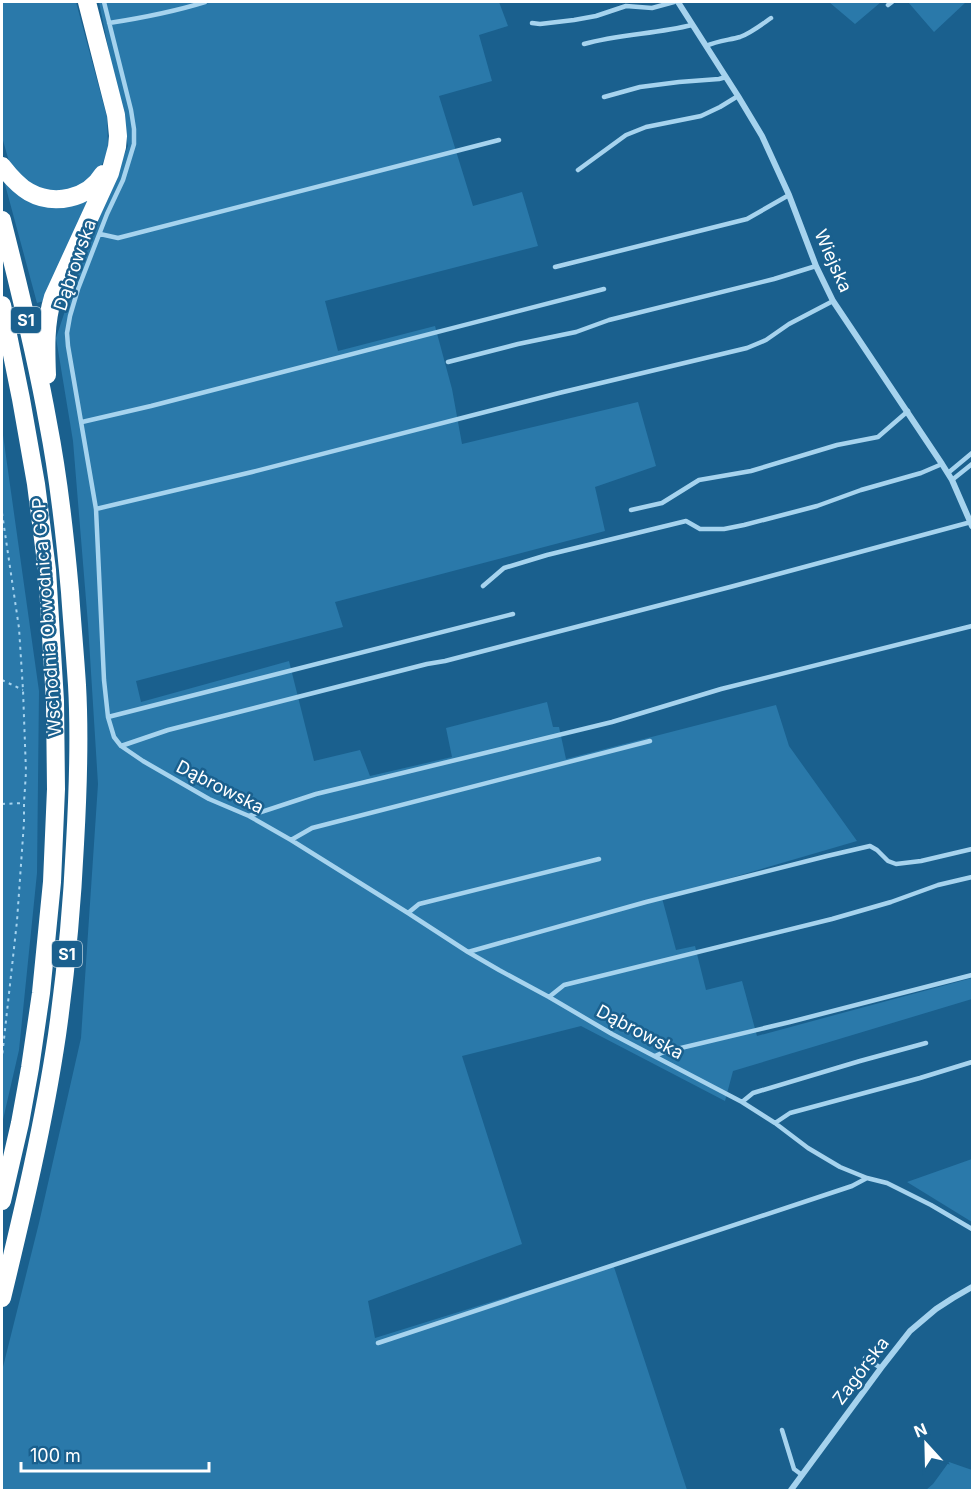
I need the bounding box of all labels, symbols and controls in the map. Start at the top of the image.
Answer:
street label: Dąbrowska [49,216,100,313]
street label: Wiejska [810,226,857,295]
road number: S1 [11,307,41,333]
street label: Wschodnia Obwodnica GOP [28,497,65,737]
street label: Dąbrowska [173,756,267,818]
road number: S1 [52,941,82,967]
street label: Dąbrowska [593,1000,687,1063]
street label: Zagórska [828,1333,893,1409]
north arrow [896,1414,956,1474]
text: N [911,1419,930,1442]
scale bar [21,1435,208,1473]
text: 100 m [30,1445,81,1466]

